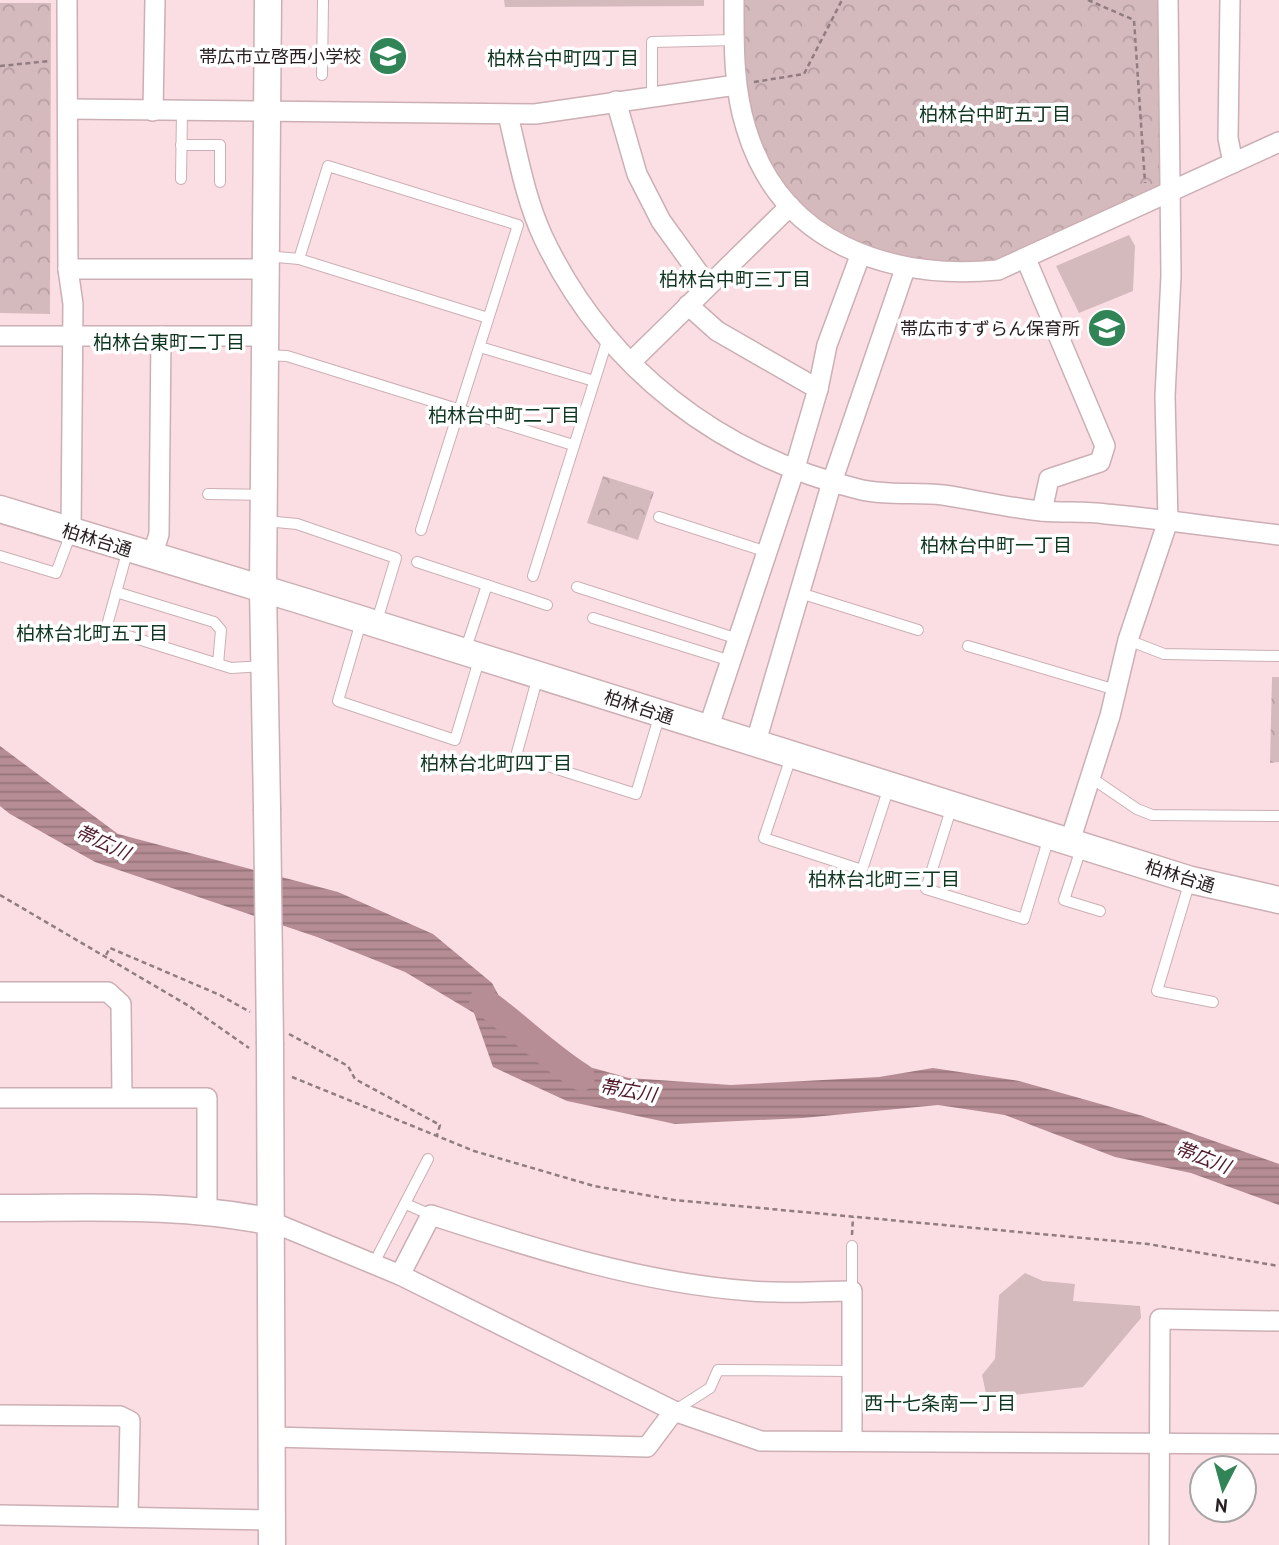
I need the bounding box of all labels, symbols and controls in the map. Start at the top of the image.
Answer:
school or university icon: 帯広市立啓西小学校 [367,35,409,77]
place label: 帯広市立啓西小学校 [199,45,361,68]
district label: 柏林台中町四丁目 [487,46,639,70]
district label: 柏林台中町五丁目 [919,102,1071,126]
district label: 柏林台中町三丁目 [659,267,811,291]
school or university icon: 帯広市すずらん保育所 [1086,307,1128,349]
place label: 帯広市すずらん保育所 [900,317,1080,340]
district label: 柏林台東町二丁目 [93,330,245,354]
district label: 柏林台中町二丁目 [428,403,580,427]
street label: 柏林台通 [59,518,135,562]
district label: 柏林台中町一丁目 [920,533,1072,557]
district label: 柏林台北町五丁目 [16,621,168,645]
street label: 柏林台通 [601,685,677,729]
district label: 柏林台北町四丁目 [420,751,572,775]
water label: 帯広川 [72,819,136,866]
street label: 柏林台通 [1142,854,1218,898]
district label: 柏林台北町三丁目 [808,867,960,891]
water label: 帯広川 [598,1073,660,1107]
water label: 帯広川 [1172,1136,1236,1179]
district label: 西十七条南一丁目 [864,1391,1016,1415]
north arrow [1188,1454,1258,1524]
text: N [1214,1493,1229,1518]

